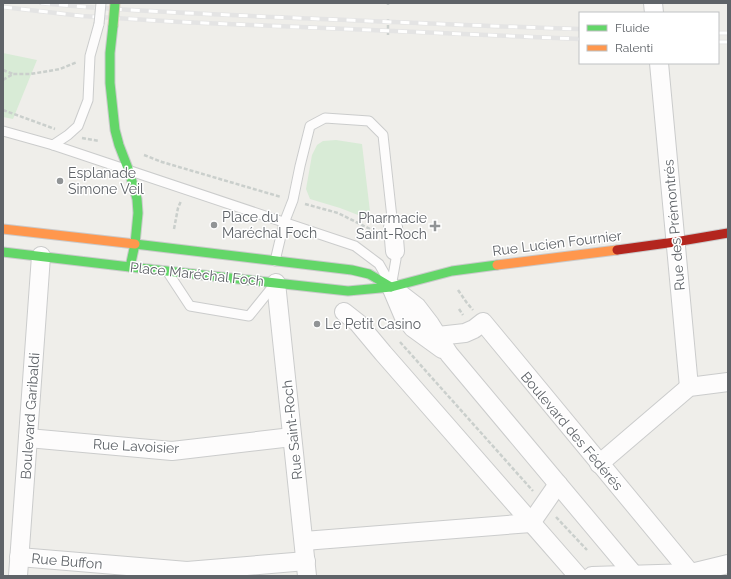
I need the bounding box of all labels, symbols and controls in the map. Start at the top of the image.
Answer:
legend [579,12,719,64]
text: Fluide [615,21,650,35]
text: Ralenti [615,41,653,55]
street label: Rue des Prémontrés [660,158,688,291]
place label: Esplanade Simone Veil [68,165,144,197]
marker: Esplanade Simone Veil [55,176,65,186]
place label: Place du Maréchal Foch [222,209,317,241]
place label: Pharmacie Saint-Roch [356,210,427,242]
marker: Place du Maréchal Foch [209,220,219,230]
marker: Pharmacie Saint-Roch [430,221,440,231]
street label: Rue Lucien Fournier [492,227,623,259]
street label: Place Maréchal Foch [129,259,265,289]
place label: Le Petit Casino [325,316,421,332]
marker: Le Petit Casino [312,319,322,329]
street label: Boulevard Garibaldi [18,352,42,480]
street label: Boulevard des Fédérés [518,369,626,494]
street label: Rue Saint-Roch [279,379,305,481]
street label: Rue Lavoisier [93,436,180,456]
street label: Rue Buffon [31,550,103,572]

